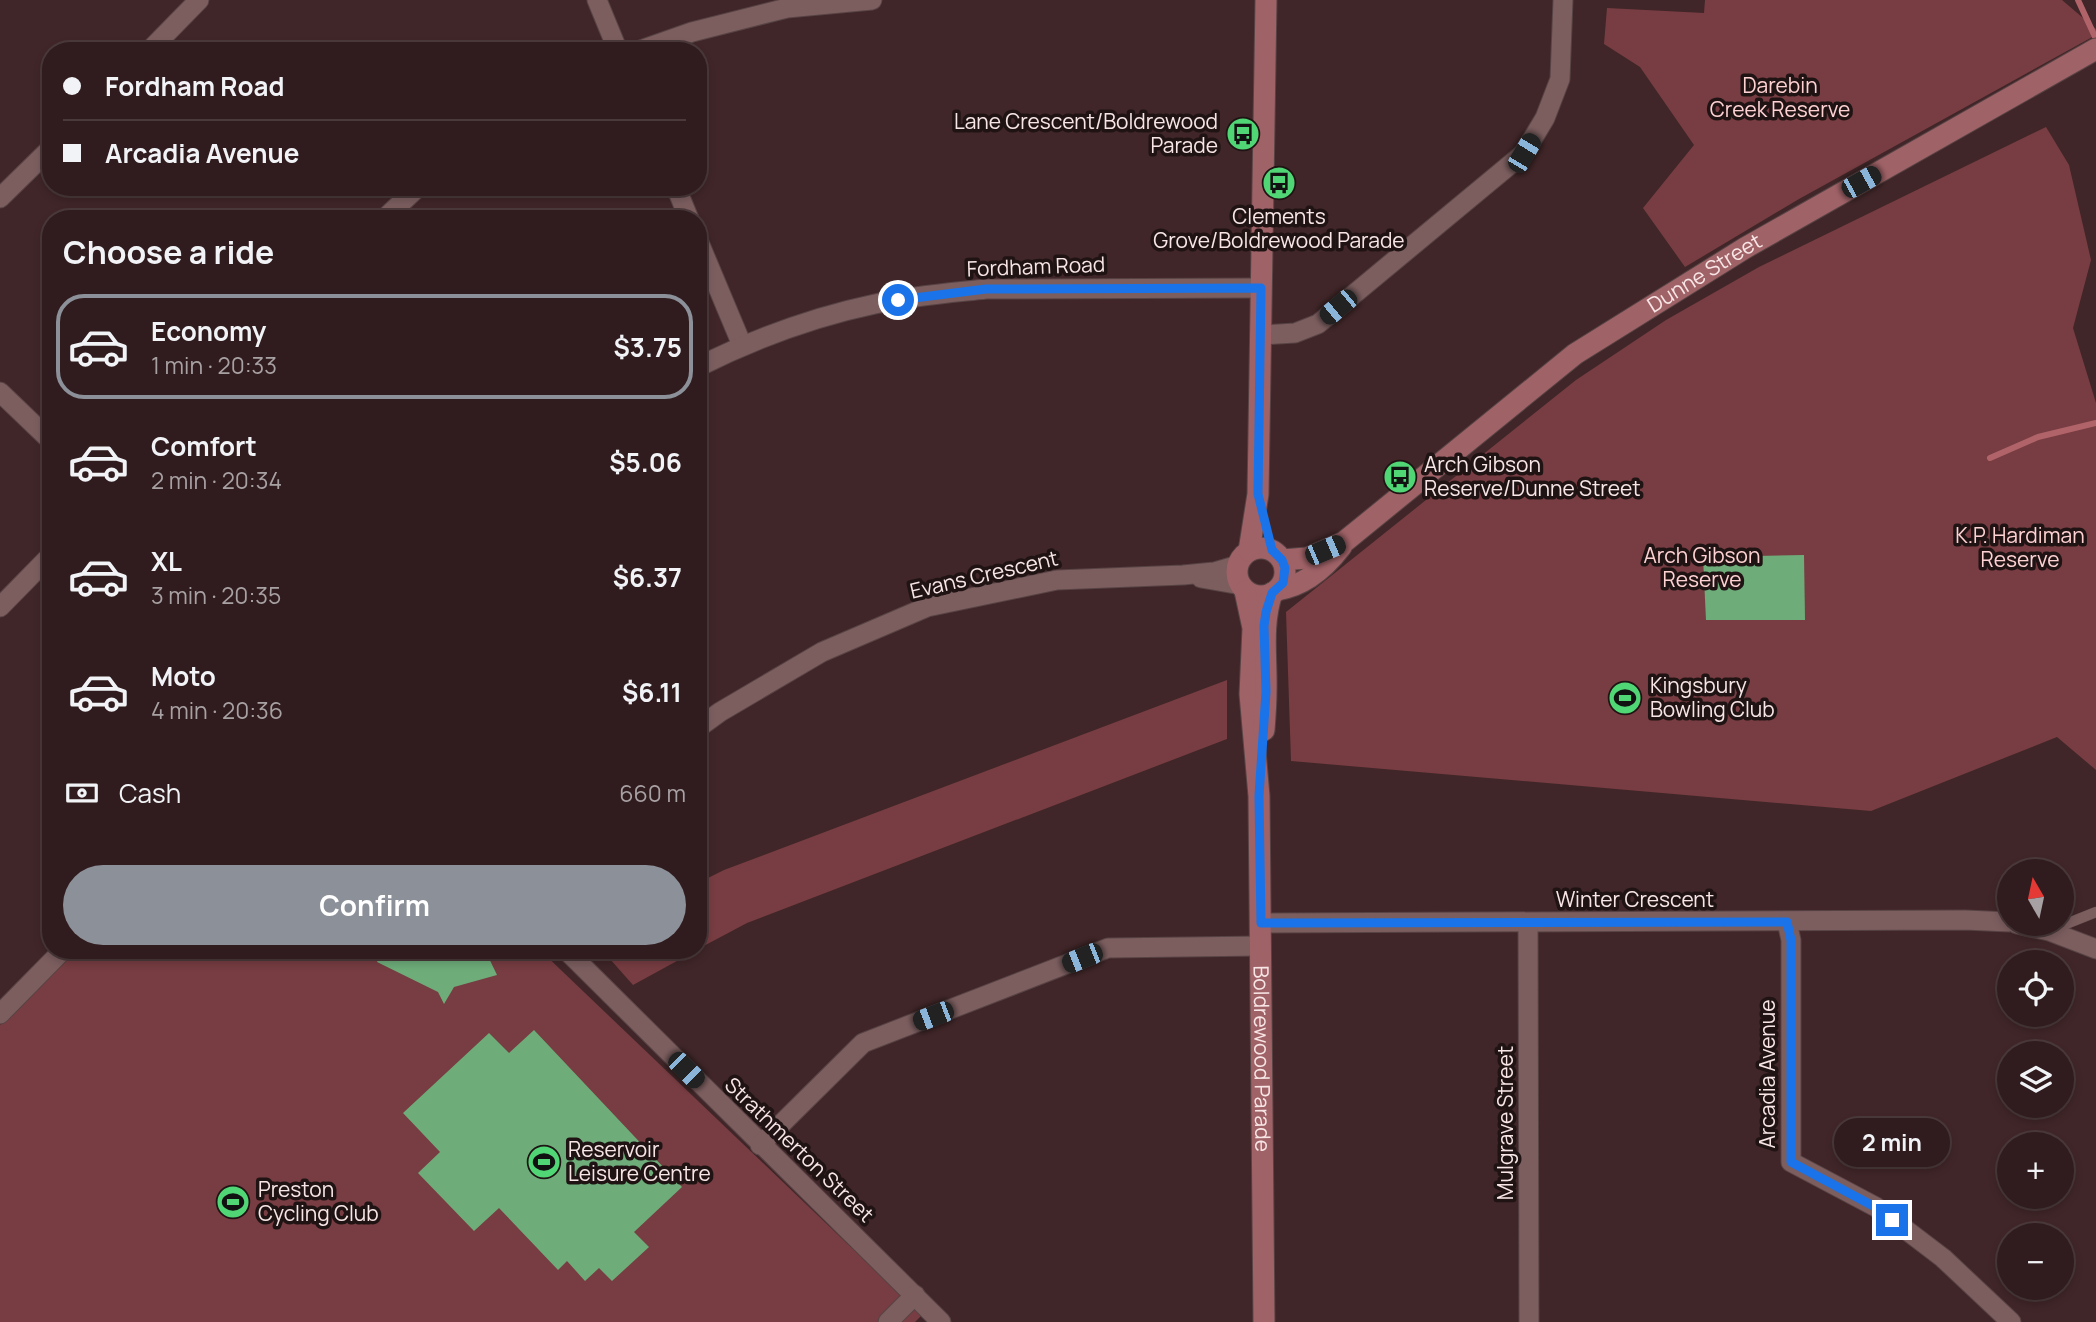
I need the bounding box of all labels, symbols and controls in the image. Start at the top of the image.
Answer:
text: Fordham Road [105,68,285,104]
park label: Darebin Creek Reserve [1710,71,1850,123]
place label: Lane Crescent/Boldrewood Parade [954,107,1218,159]
bus stop icon: Lane Crescent/Boldrewood Parade [1224,115,1262,153]
car [1505,130,1544,176]
text: Arcadia Avenue [105,135,299,171]
car [1838,163,1885,201]
bus stop icon: Clements Grove/Boldrewood Parade [1260,164,1298,202]
place label: Clements Grove/Boldrewood Parade [1153,202,1405,254]
street label: Dunne Street [1642,226,1766,319]
text: Choose a ride [63,230,274,274]
street label: Fordham Road [966,250,1106,282]
route start [882,284,914,316]
car [1316,285,1361,329]
text: Economy [151,313,266,349]
icon: car [67,315,130,378]
text: $3.75 [614,329,682,365]
text: 1 min · 20:33 [151,349,277,381]
text: Comfort [151,428,257,464]
icon: car [67,430,130,493]
text: $5.06 [609,444,682,480]
place label: Arch Gibson Reserve/Dunne Street [1424,450,1641,502]
bus stop icon: Arch Gibson Reserve/Dunne Street [1381,458,1419,496]
text: 2 min · 20:34 [151,464,282,496]
park label: K.P. Hardiman Reserve [1955,521,2085,573]
car [1302,532,1349,568]
park label: Arch Gibson Reserve [1644,541,1760,593]
text: XL [151,543,182,579]
street label: Evans Crescent [907,543,1061,605]
icon: car [67,545,130,608]
text: $6.37 [613,559,682,595]
text: 3 min · 20:35 [151,579,281,611]
text: Moto [151,658,216,694]
icon: car [67,660,130,723]
place label: Kingsbury Bowling Club [1650,671,1775,723]
text: $6.11 [622,674,682,710]
sports icon: Kingsbury Bowling Club [1606,679,1644,717]
text: 4 min · 20:36 [151,694,283,726]
icon: cash [63,774,101,812]
text: Cash [119,775,181,811]
text: 660 m [619,777,686,809]
north arrow [1997,859,2074,936]
map controls [1997,859,2074,1300]
button: Confirm [63,865,686,945]
street label: Winter Crescent [1556,885,1714,913]
car [1059,940,1106,976]
button: locate [1997,950,2074,1027]
street label: Boldrewood Parade [1248,965,1277,1152]
car [910,999,957,1033]
street label: Arcadia Avenue [1753,1000,1781,1149]
button: layers [1997,1041,2074,1118]
street label: Mulgrave Street [1491,1046,1519,1200]
car [664,1048,709,1092]
street label: Strathmerton Street [719,1071,880,1228]
callout: 2 min [1834,1118,1950,1168]
text: 2 min [1862,1126,1922,1158]
button: + [1997,1132,2074,1209]
place label: Reservoir Leisure Centre [568,1135,711,1187]
sports icon: Reservoir Leisure Centre [525,1143,563,1181]
place label: Preston Cycling Club [258,1175,379,1227]
sports icon: Preston Cycling Club [214,1183,252,1221]
route end [1876,1204,1908,1236]
button: − [1997,1223,2074,1300]

